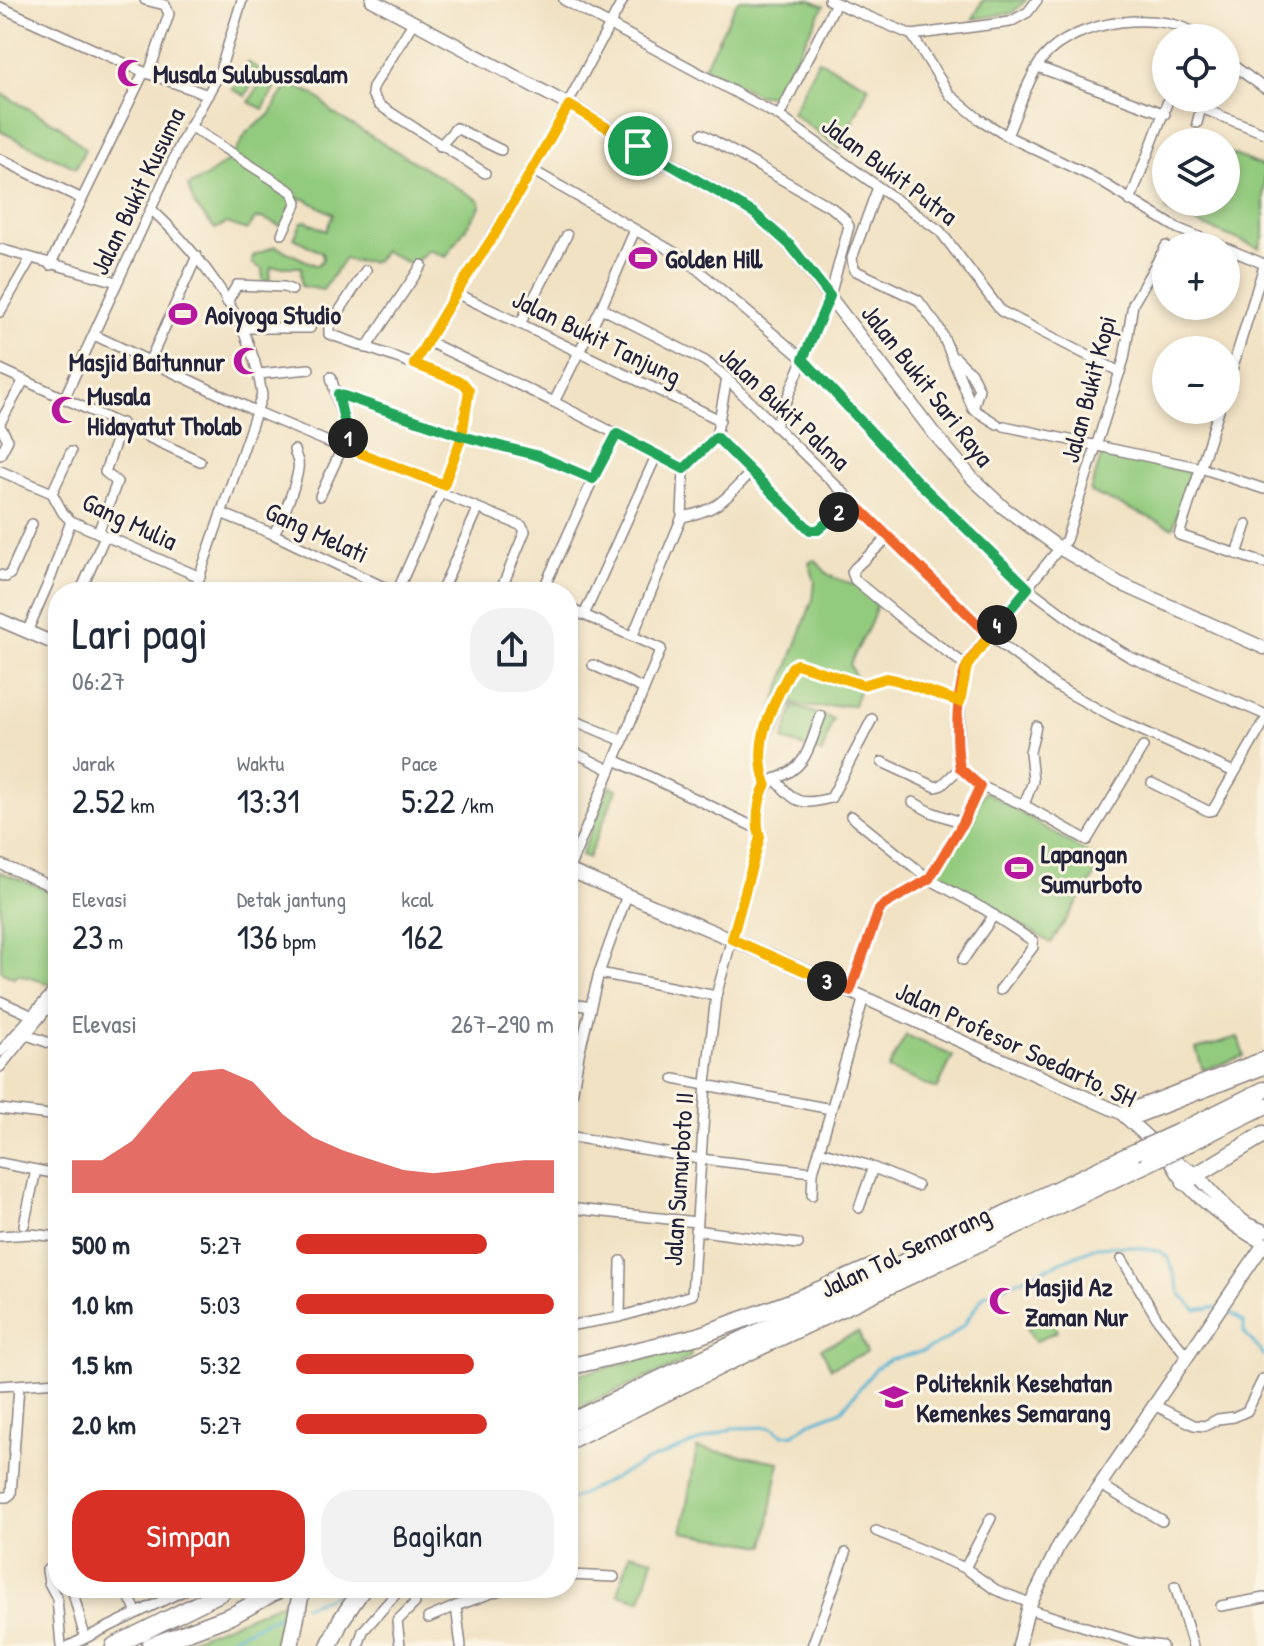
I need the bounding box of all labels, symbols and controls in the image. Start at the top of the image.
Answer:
map controls [1152,24,1240,424]
button: locate [1152,24,1240,112]
place label: Musala Sulubussalam [153,56,348,91]
mosque icon: Musala Sulubussalam [116,58,146,88]
street label: Jalan Bukit Kusuma [81,102,193,280]
street label: Jalan Bukit Putra [815,107,965,233]
pin [604,112,672,180]
icon: arrive [616,124,660,168]
button: layers [1152,128,1240,216]
button: + [1152,232,1240,320]
place label: Golden Hill [665,241,763,276]
sports icon: Golden Hill [628,243,658,273]
street label: Jalan Bukit Tanjung [507,281,687,393]
place label: Aoiyoga Studio [205,297,341,333]
street label: Jalan Bukit Sari Raya [854,297,1002,473]
sports icon: Aoiyoga Studio [168,299,198,329]
street label: Jalan Bukit Kopi [1052,312,1124,466]
button: − [1152,336,1240,424]
street label: Jalan Bukit Palma [712,338,858,478]
place label: Masjid Baitunnur [69,344,226,379]
mosque icon: Masjid Baitunnur [232,346,262,376]
place label: Musala Hidayatut Tholab [87,378,242,444]
mosque icon: Musala Hidayatut Tholab [50,395,80,425]
pin: 1 [328,418,368,458]
text: 1 [344,423,352,453]
street label: Gang Mulia [77,484,183,558]
pin: 2 [819,492,859,532]
street label: Gang Melati [260,493,374,571]
text: 2 [834,497,844,527]
text: Lari pagi [72,603,208,663]
pin: 4 [977,605,1017,645]
button: share [470,608,554,692]
text: 4 [993,610,1001,640]
text: 06:27 [72,663,125,698]
text: Jarak [72,748,115,778]
text: Waktu [237,748,284,778]
text: Pace [401,748,438,778]
text: 2.52 [72,778,125,824]
text: 13:31 [237,778,300,824]
text: 5:22 [401,778,455,824]
text: km [125,790,155,820]
text: /km [455,790,494,820]
place label: Lapangan Sumurboto [1041,836,1143,901]
sports icon: Lapangan Sumurboto [1004,853,1034,883]
text: Elevasi [72,884,127,914]
text: Detak jantung [237,884,346,914]
text: kcal [401,884,433,914]
text: 23 [72,914,103,960]
text: 136 [237,914,278,960]
text: 162 [401,914,443,960]
text: m [103,926,123,956]
text: bpm [278,926,316,956]
pin: 3 [807,961,847,1001]
text: 3 [822,966,832,996]
street label: Jalan Profesor Soedarto, SH [890,973,1142,1115]
text: Elevasi [72,1006,137,1041]
text: 267–290 m [451,1006,554,1041]
street label: Jalan Sumurboto II [654,1091,702,1267]
street label: Jalan Tol Semarang [814,1196,996,1306]
text: 500 m [72,1227,130,1262]
text: 5:27 [200,1227,242,1262]
place label: Masjid Az Zaman Nur [1025,1269,1129,1334]
mosque icon: Masjid Az Zaman Nur [988,1286,1018,1316]
text: 1.0 km [72,1287,133,1322]
text: 5:03 [200,1287,240,1322]
text: 1.5 km [72,1347,132,1382]
text: 5:32 [200,1347,241,1382]
place label: Politeknik Kesehatan Kemenkes Semarang [916,1365,1112,1431]
school or university icon: Politeknik Kesehatan Kemenkes Semarang [879,1382,909,1412]
text: 2.0 km [72,1407,136,1442]
text: 5:27 [200,1407,242,1442]
button: Simpan [72,1490,305,1582]
button: Bagikan [321,1490,554,1582]

